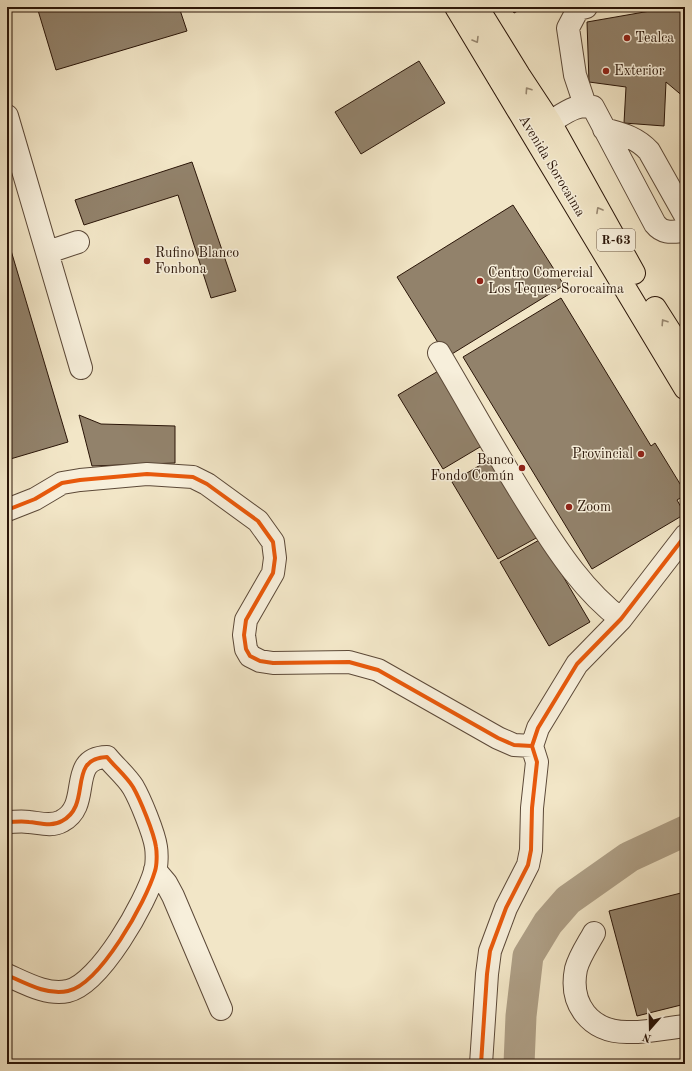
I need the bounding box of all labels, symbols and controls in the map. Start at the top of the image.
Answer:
place label: Tealca [635,31,674,45]
marker: Tealca [622,33,632,43]
one-way arrow [471,36,479,43]
place label: Exterior [614,64,665,78]
marker: Exterior [601,66,611,76]
one-way arrow [526,87,533,94]
street label: Avenida Sorocaima [516,113,588,219]
one-way arrow [596,207,603,214]
road number: R-63 [597,229,635,251]
place label: Rufino Blanco Fonbona [155,246,239,276]
marker: Rufino Blanco Fonbona [142,256,152,266]
place label: Centro Comercial Los Teques Sorocaima [488,266,624,296]
marker: Centro Comercial Los Teques Sorocaima [475,276,485,286]
one-way arrow [661,319,669,326]
place label: Provincial [572,447,633,461]
marker: Provincial [636,449,646,459]
place label: Banco Fondo Común [430,453,514,483]
marker: Banco Fondo Común [517,463,527,473]
place label: Zoom [577,500,611,514]
marker: Zoom [564,502,574,512]
north arrow [630,1009,670,1049]
text: N [641,1030,653,1044]

